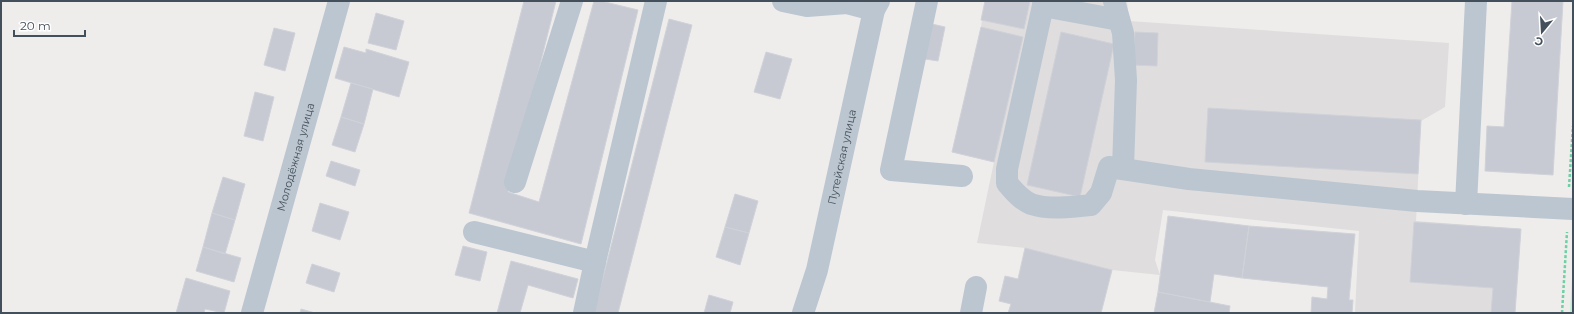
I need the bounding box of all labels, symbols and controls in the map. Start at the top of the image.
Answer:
scale bar [14,12,85,38]
north arrow [1522,12,1562,52]
text: 20 m [20,18,51,33]
text: С [1533,34,1545,49]
street label: Молодёжная улица [274,101,317,213]
street label: Путейская улица [825,108,859,206]

